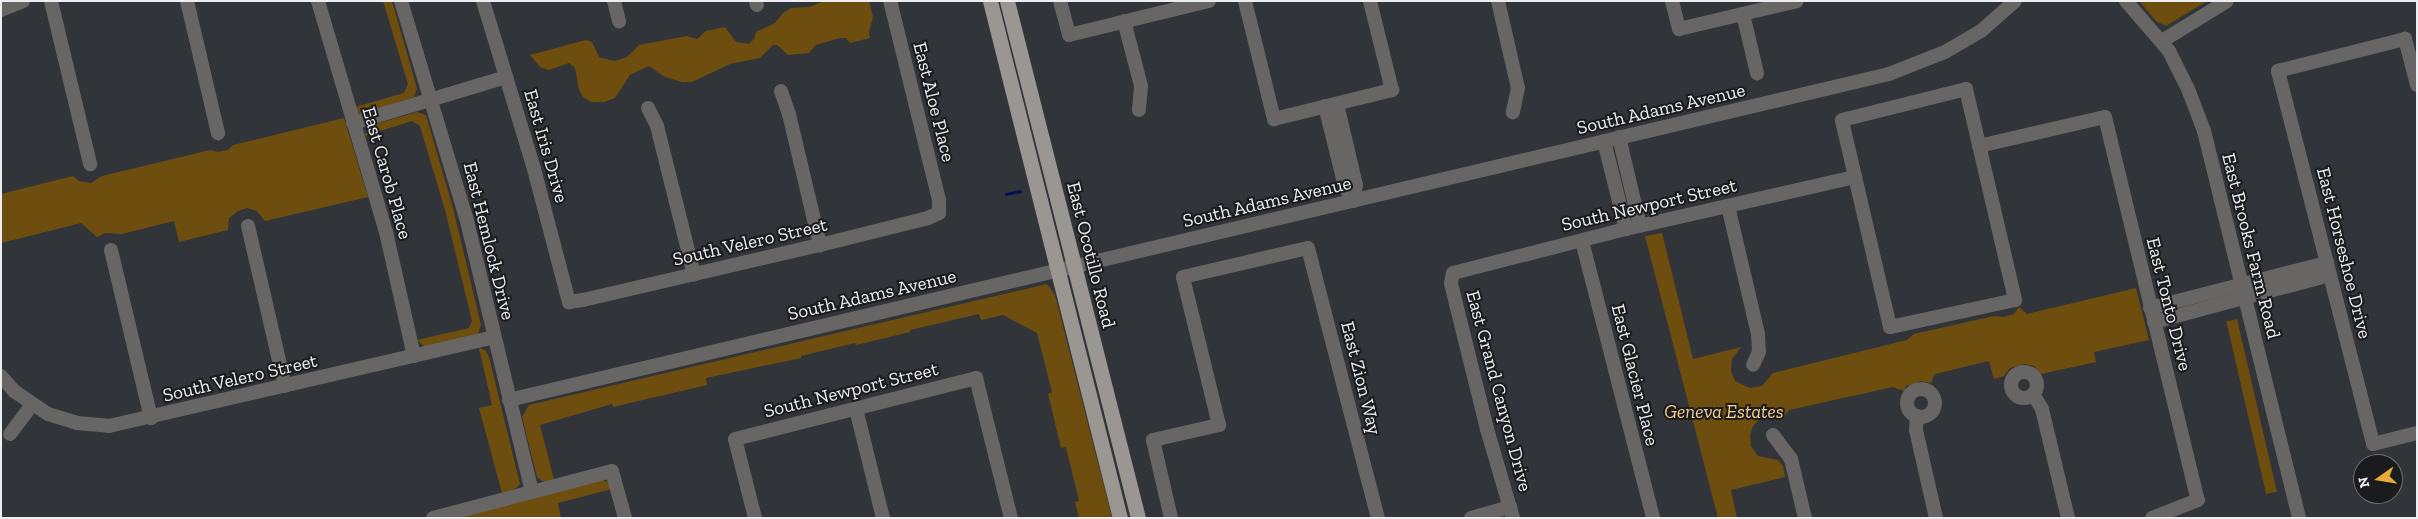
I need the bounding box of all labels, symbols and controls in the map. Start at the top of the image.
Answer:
street label: East Aloe Place [908,39,960,165]
street label: South Adams Avenue [1574,78,1748,140]
street label: East Iris Drive [519,87,573,205]
street label: East Carob Place [357,104,417,242]
street label: East Brooks Farm Road [2217,151,2285,341]
street label: East Hemlock Drive [458,160,520,322]
street label: East Horseshoe Drive [2312,165,2376,341]
street label: South Adams Avenue [1180,171,1354,233]
street label: South Newport Street [1559,174,1739,236]
street label: East Ocotillo Road [1062,180,1120,330]
street label: South Velero Street [670,213,830,271]
street label: East Tonto Drive [2141,235,2197,373]
street label: South Adams Avenue [785,264,959,326]
street label: East Grand Canyon Drive [1461,288,1537,494]
street label: East Glacier Place [1606,302,1664,448]
street label: East Zion Way [1336,319,1386,437]
street label: South Velero Street [160,349,320,407]
street label: South Newport Street [761,357,941,423]
park label: Geneva Estates [1664,401,1784,423]
north arrow [2353,454,2403,504]
text: N [2354,475,2373,489]

